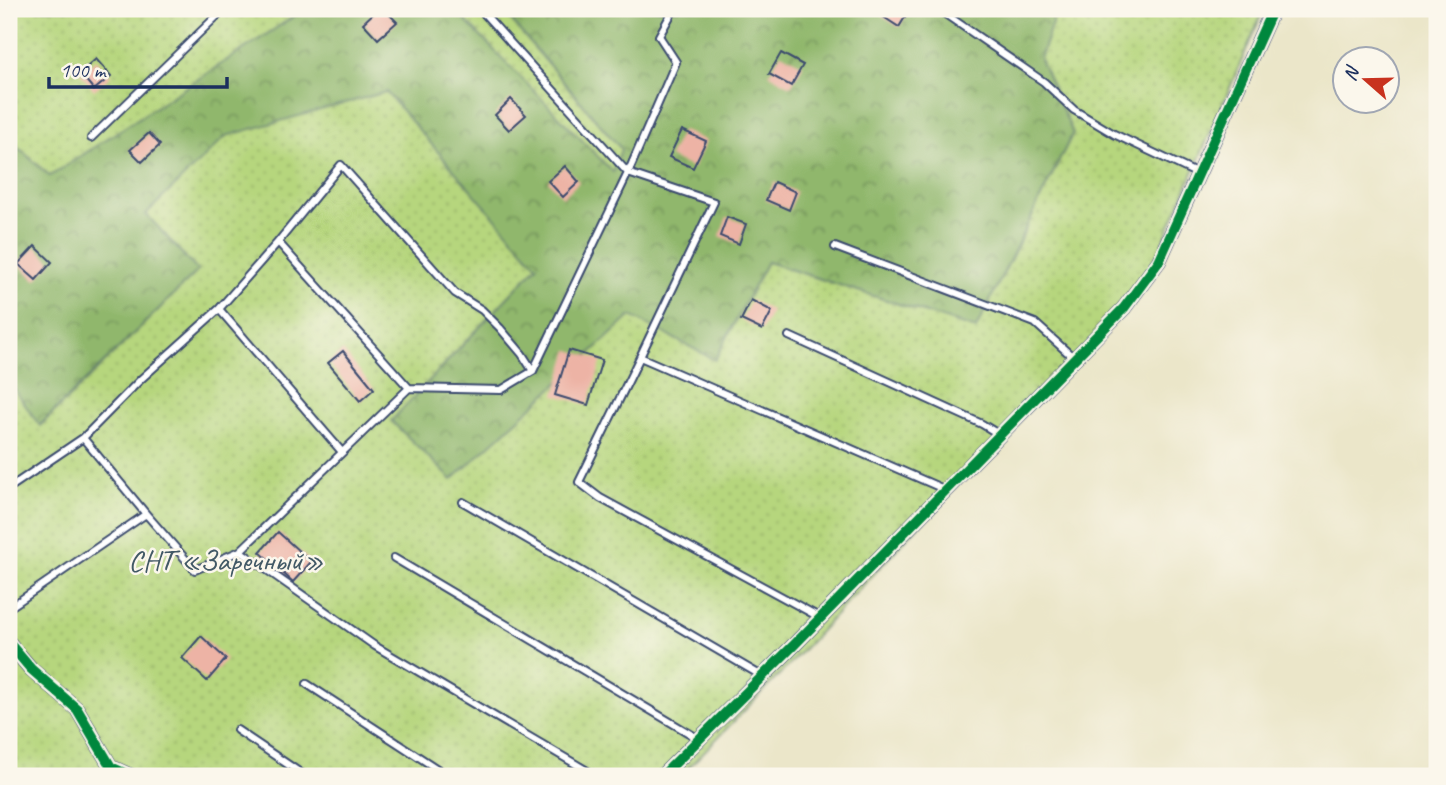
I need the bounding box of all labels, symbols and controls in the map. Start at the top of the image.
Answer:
scale bar [49,46,228,90]
north arrow [1330,46,1400,116]
text: 100 m [60,57,107,83]
text: N [1338,62,1365,84]
park label: СНТ «Заречный» [128,541,324,579]

